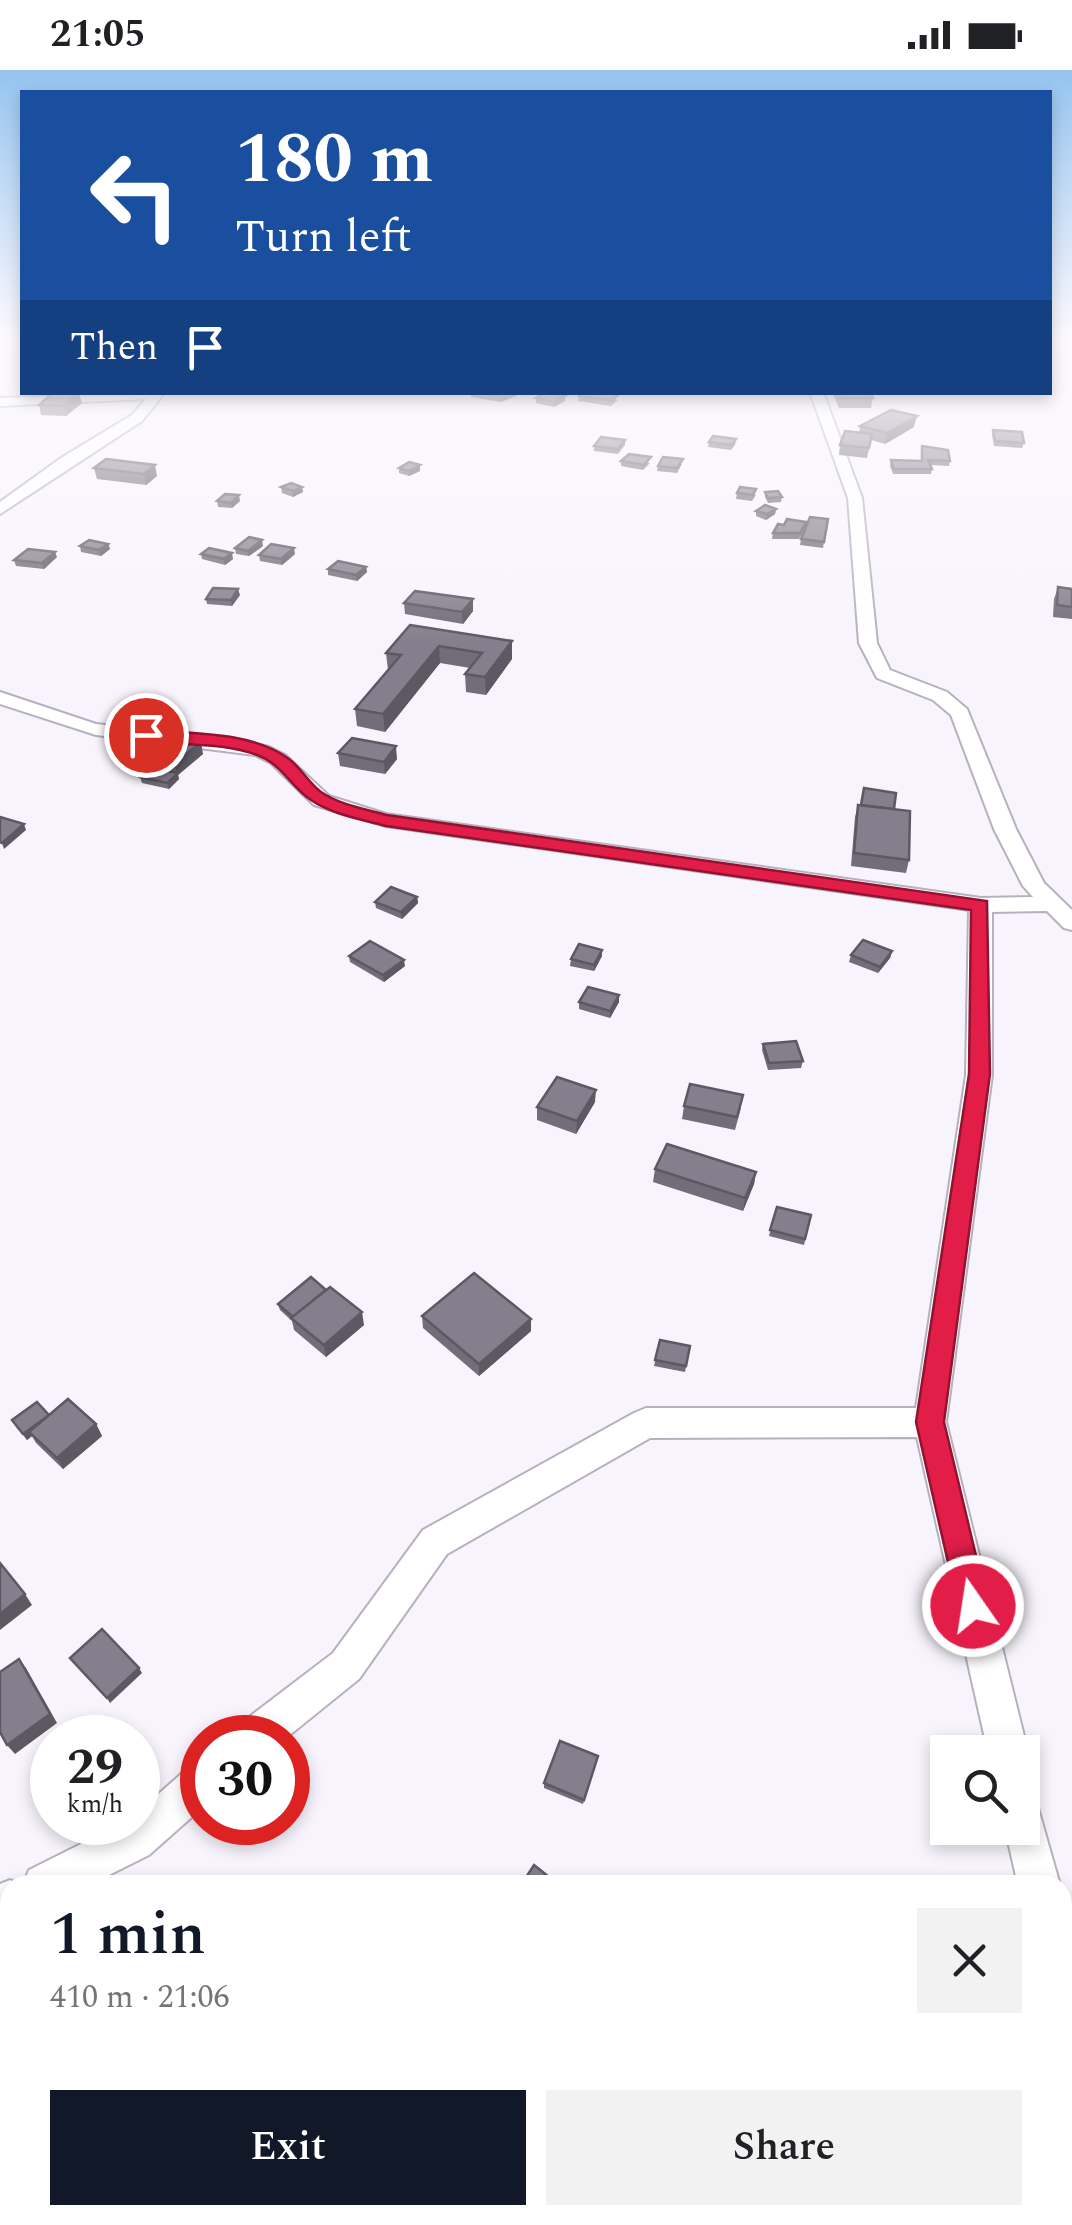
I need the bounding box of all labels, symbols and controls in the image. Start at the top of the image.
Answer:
text: 21:05 [50,6,145,64]
text: 180 m [235,107,433,213]
icon: left [70,130,200,260]
text: Turn left [235,203,412,272]
text: Then [70,319,158,377]
icon: arrive [178,320,233,375]
pin [104,693,189,778]
icon: arrive [119,708,174,763]
position arrow [921,1554,1025,1658]
speed limit sign: 30 [180,1715,310,1845]
text: 29 [67,1730,123,1806]
map controls [930,1735,1040,1845]
button: search [930,1735,1040,1845]
text: km/h [67,1786,123,1824]
text: 1 min [50,1889,206,1981]
button: close [917,1908,1022,2013]
text: 410 m · 21:06 [50,1973,230,2022]
button: Exit [50,2090,526,2205]
button: Share [546,2090,1022,2205]

